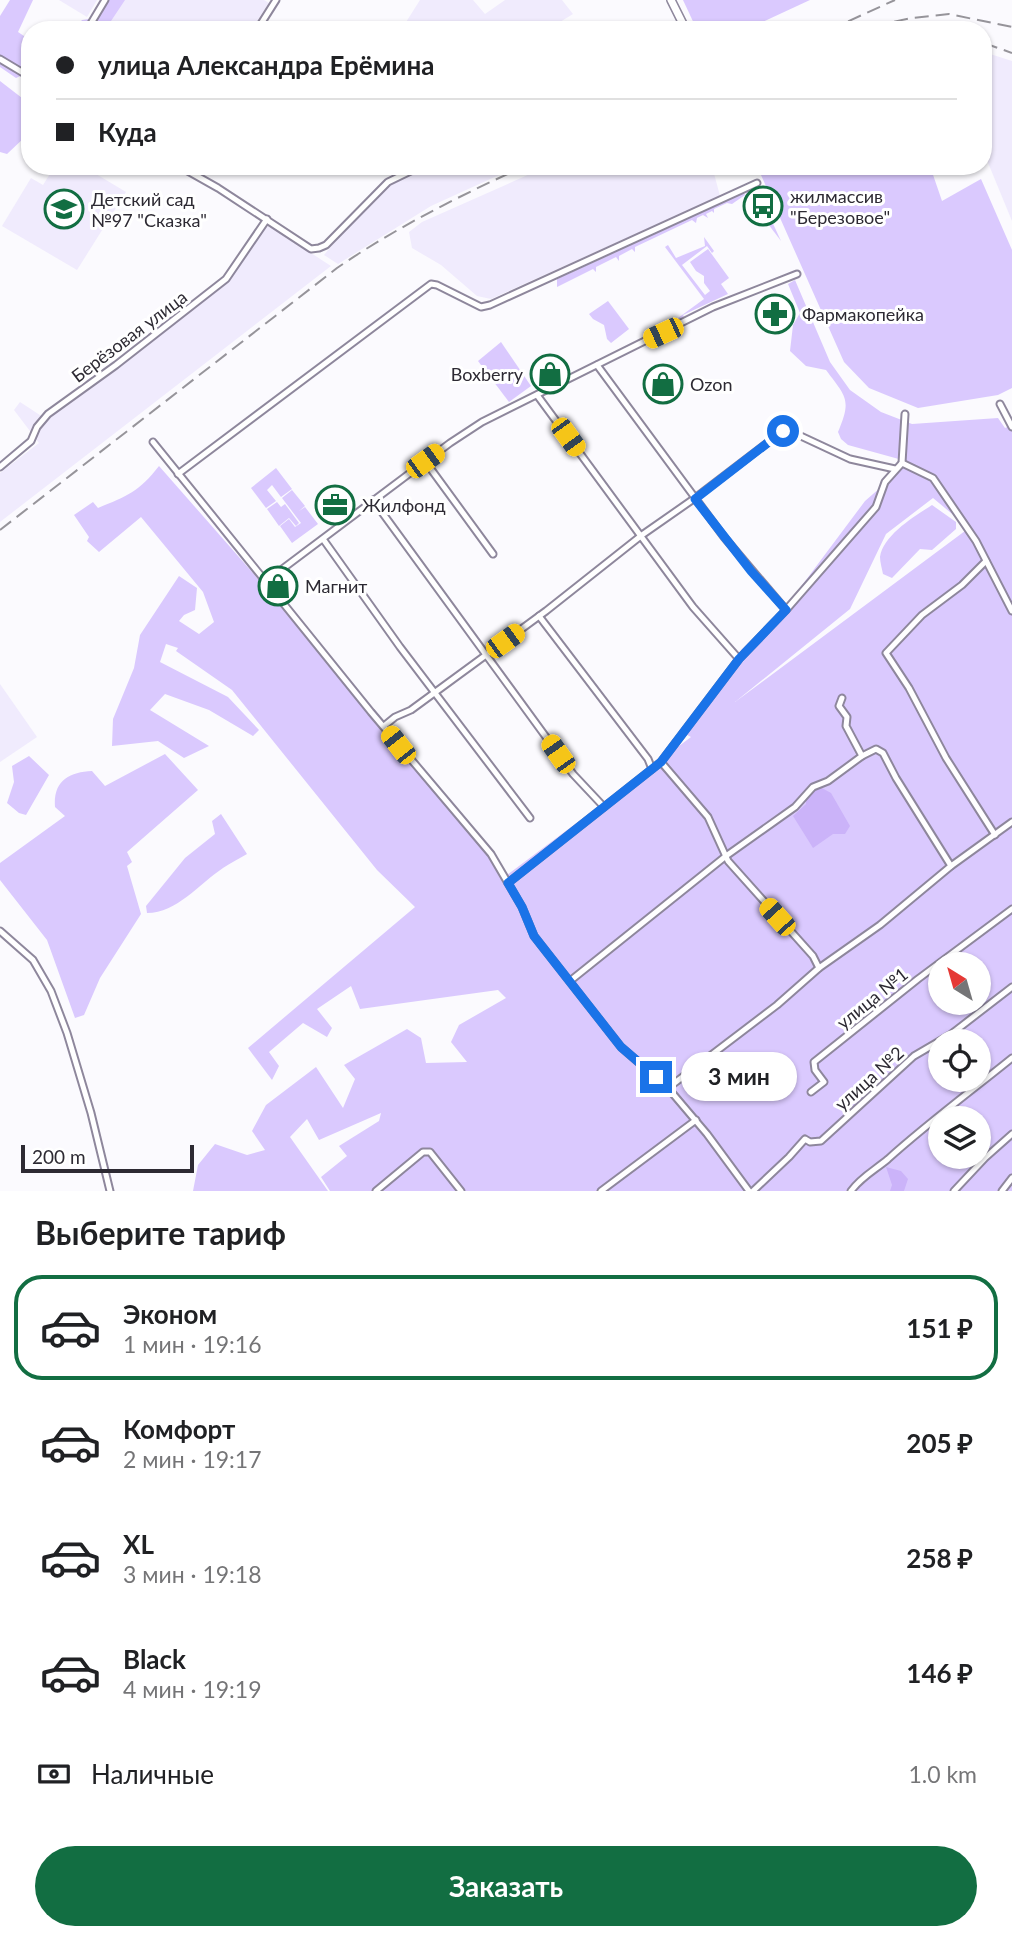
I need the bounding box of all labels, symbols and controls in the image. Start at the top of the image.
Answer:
text: улица Александра Ерёмина [98,49,434,81]
text: Куда [98,116,157,148]
bus stop icon: жилмассив "Березовое" [742,185,784,227]
place label: жилмассив "Березовое" [790,185,890,228]
school or university icon: Детский сад №97 "Сказка" [43,188,85,230]
place label: Детский сад №97 "Сказка" [91,188,207,231]
street label: Берёзовая улица [67,285,191,387]
pharmacy icon: Фармакопейка [754,293,796,335]
place label: Фармакопейка [802,303,924,325]
car [640,315,687,351]
shop icon: Boxberry [529,353,571,395]
place label: Boxberry [451,363,524,385]
shop icon: Ozon [642,363,684,405]
place label: Ozon [690,373,732,395]
car [548,414,589,460]
route start [767,415,799,447]
car [402,440,449,482]
office icon: Жилфонд [314,484,356,526]
place label: Жилфонд [362,494,446,516]
shop icon: Магнит [257,565,299,607]
place label: Магнит [305,575,367,597]
car [482,620,529,662]
car [377,722,420,768]
car [538,731,579,777]
car [756,894,799,940]
north arrow [928,952,990,1015]
map controls [928,952,991,1169]
street label: улица №1 [832,963,912,1033]
button: locate [928,1029,991,1092]
street label: улица №2 [830,1041,908,1115]
callout: 3 мин [680,1052,796,1102]
route end [640,1061,672,1093]
text: 3 мин [708,1062,770,1090]
button: layers [928,1106,991,1169]
scale bar [21,1142,194,1174]
text: 200 m [32,1145,86,1168]
text: Выберите тариф [35,1213,286,1252]
icon: car [39,1296,102,1359]
text: Эконом [123,1298,217,1330]
text: 151 ₽ [906,1312,973,1344]
text: 1 мин · 19:16 [123,1330,262,1358]
icon: car [39,1411,102,1474]
text: Комфорт [123,1413,235,1445]
text: 205 ₽ [906,1427,973,1459]
text: 2 мин · 19:17 [123,1445,262,1473]
icon: car [39,1526,102,1589]
text: XL [123,1528,154,1560]
text: 258 ₽ [906,1542,973,1574]
text: 3 мин · 19:18 [123,1560,262,1588]
icon: car [39,1641,102,1704]
text: Black [123,1643,186,1675]
text: 146 ₽ [906,1657,973,1689]
text: 4 мин · 19:19 [123,1675,262,1703]
icon: cash [35,1755,73,1793]
text: Наличные [91,1758,214,1790]
text: 1.0 km [908,1760,977,1788]
button: Заказать [35,1846,977,1926]

